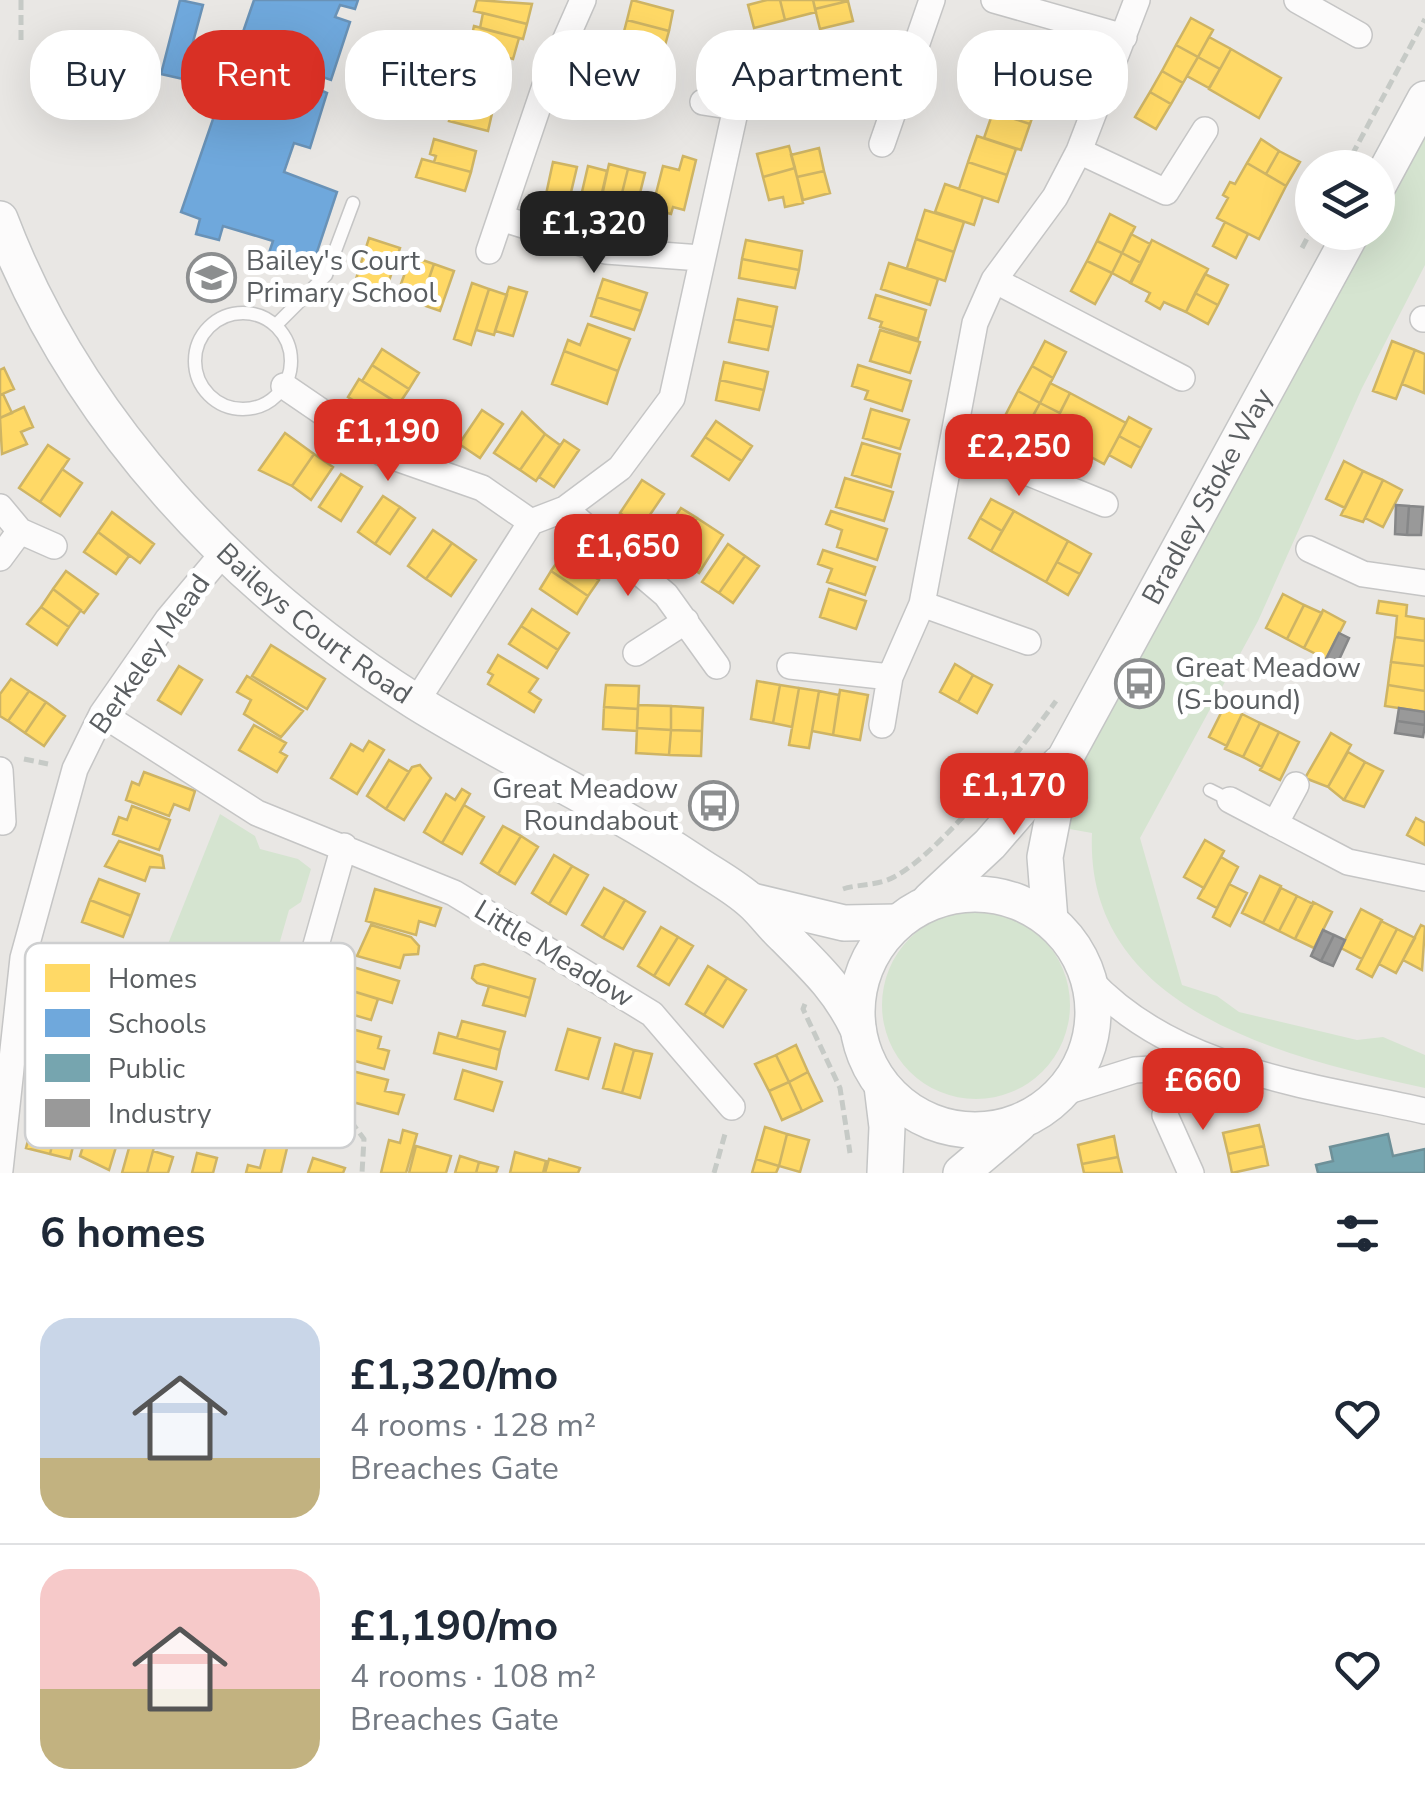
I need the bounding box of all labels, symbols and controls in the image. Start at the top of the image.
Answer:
chip: Buy [30,30,161,120]
chip: Rent [181,30,325,120]
chip: Filters [345,30,512,120]
chip: New [532,30,676,120]
chip: Apartment [696,30,937,120]
chip: House [957,30,1128,120]
map controls [1295,150,1395,250]
button: layers [1295,150,1395,250]
pin: £1,320 [513,191,675,276]
text: £1,320 [542,202,646,245]
place label: Bailey's Court Primary School [246,242,437,312]
school or university icon: Bailey's Court Primary School [185,251,237,303]
street label: Bradley Stoke Way [1133,381,1282,612]
pin: £1,190 [307,399,469,484]
text: £1,190 [336,410,440,453]
pin: £2,250 [938,414,1100,499]
text: £2,250 [967,425,1071,468]
pin: £1,650 [547,514,709,599]
text: £1,650 [576,525,680,568]
street label: Baileys Court Road [208,535,419,713]
street label: Berkeley Mead [81,567,219,741]
place label: Great Meadow (S-bound) [1175,649,1361,719]
bus stop icon: Great Meadow (S-bound) [1114,658,1166,710]
pin: £1,170 [933,753,1095,838]
text: £1,170 [962,764,1066,807]
place label: Great Meadow Roundabout [492,770,678,840]
bus stop icon: Great Meadow Roundabout [687,779,739,831]
street label: Little Meadow [467,891,641,1017]
legend [25,943,355,1148]
text: Homes [108,960,197,998]
text: Schools [108,1005,207,1043]
pin: £660 [1144,1048,1262,1133]
text: Public [108,1050,185,1088]
text: £660 [1165,1059,1241,1102]
text: Industry [108,1095,212,1133]
text: 6 homes [40,1205,205,1262]
icon: filters [1330,1206,1385,1261]
text: £1,320/mo [350,1347,558,1404]
icon: home [120,1358,240,1478]
icon: heart [1330,1391,1385,1446]
text: 4 rooms · 128 m² [350,1404,596,1447]
text: Breaches Gate [350,1447,559,1490]
text: £1,190/mo [350,1598,558,1655]
icon: home [120,1609,240,1729]
icon: heart [1330,1642,1385,1697]
text: 4 rooms · 108 m² [350,1655,596,1698]
text: Breaches Gate [350,1698,559,1741]

